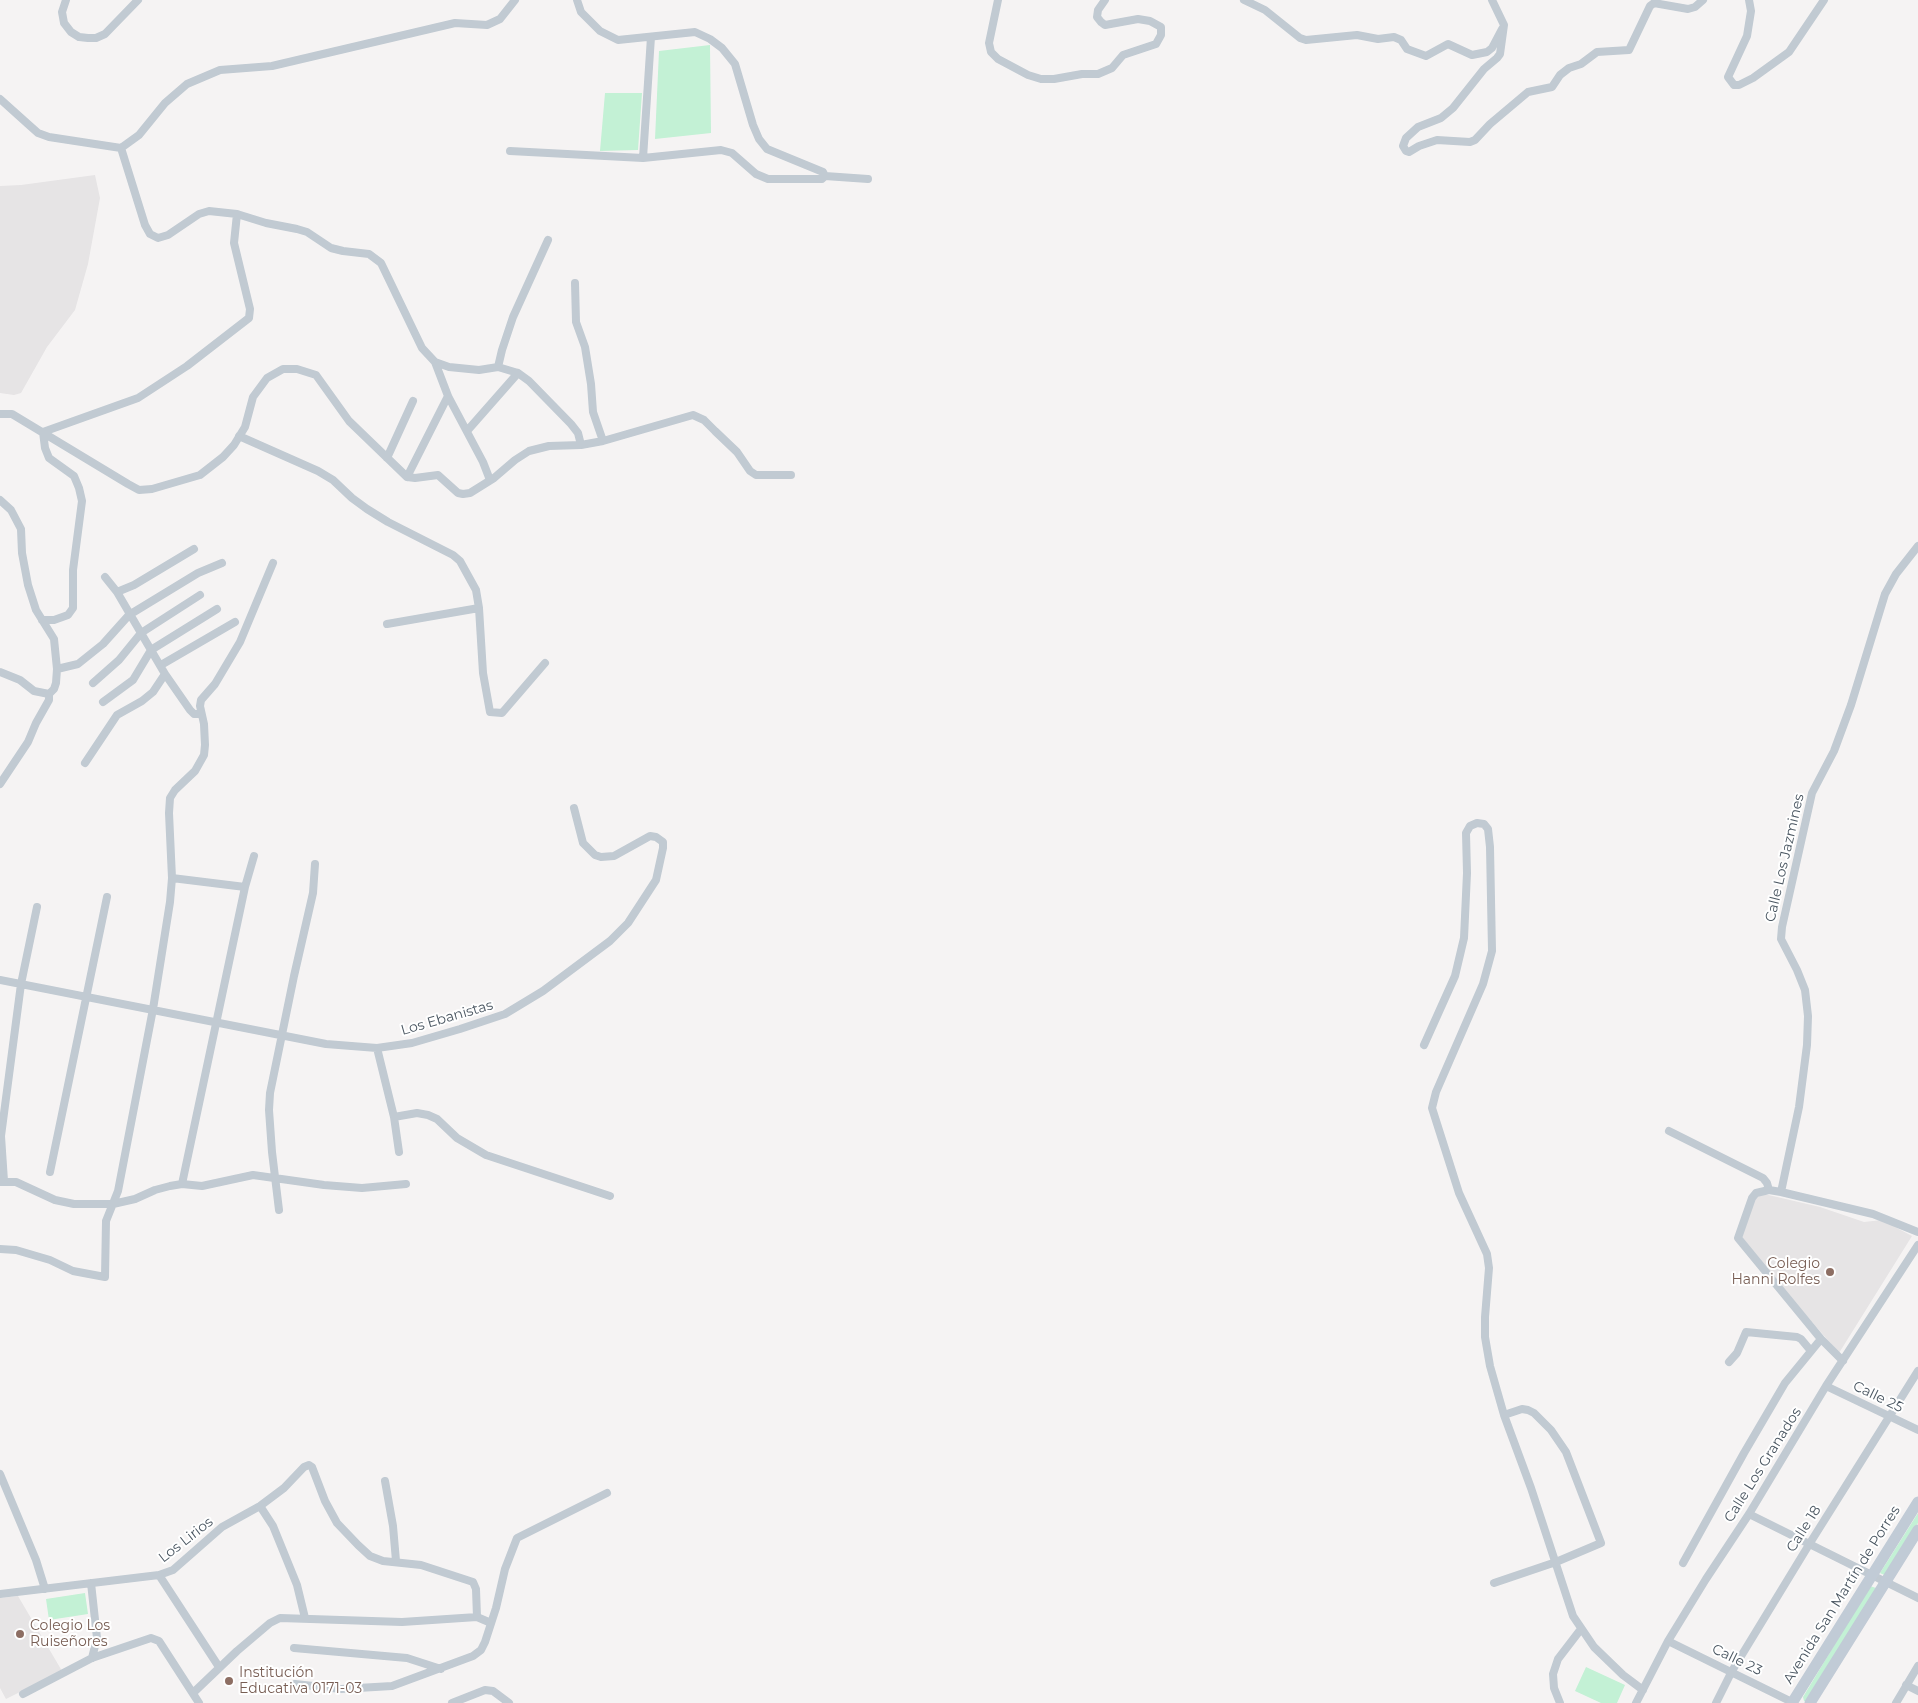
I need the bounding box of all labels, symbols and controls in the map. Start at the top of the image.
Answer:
street label: Calle Los Jazmines [1762,792,1808,924]
street label: Los Ebanistas [399,997,495,1039]
place label: Colegio Hanni Rolfes [1731,1256,1820,1288]
marker: Colegio Hanni Rolfes [1824,1266,1836,1278]
street label: Calle 25 [1850,1378,1906,1416]
street label: Calle Los Granados [1721,1405,1805,1525]
street label: Avenida San Martín de Porres [1780,1503,1904,1687]
street label: Calle 18 [1783,1503,1825,1555]
street label: Los Lirios [155,1514,217,1566]
place label: Colegio Los Ruiseñores [30,1618,110,1650]
marker: Colegio Los Ruiseñores [14,1628,26,1640]
street label: Calle 23 [1709,1641,1765,1679]
place label: Institución Educativa 0171-03 [239,1665,362,1698]
marker: Institución Educativa 0171-03 [223,1675,235,1687]

